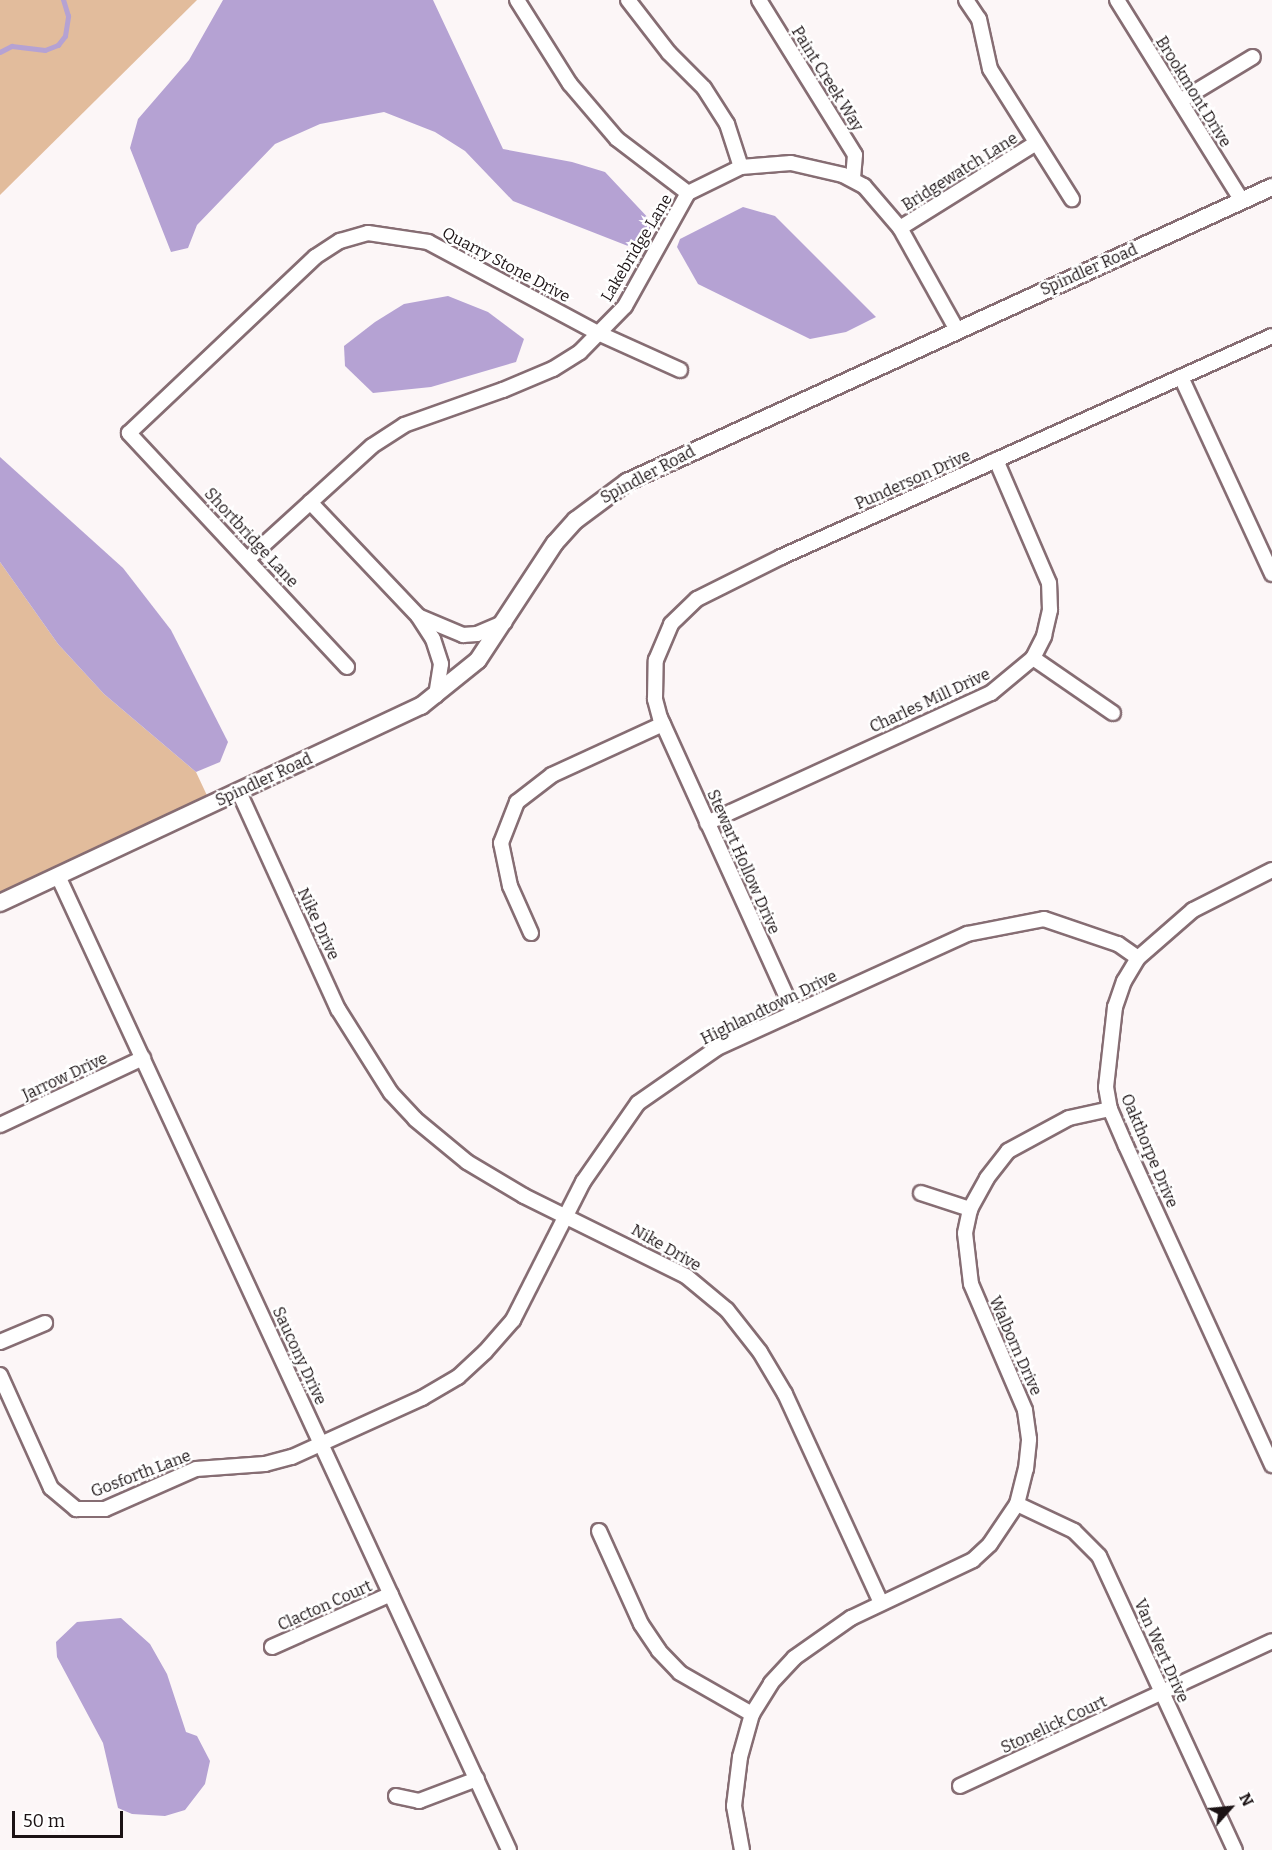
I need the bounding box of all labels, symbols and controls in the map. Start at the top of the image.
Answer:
street label: Paint Creek Way [787,23,867,135]
street label: Brookmont Drive [1151,33,1235,151]
street label: Bridgewatch Lane [899,129,1021,215]
street label: Lakebridge Lane [597,191,677,305]
street label: Quarry Stone Drive [439,223,573,307]
street label: Spindler Road [1037,240,1141,300]
street label: Spindler Road [597,442,699,508]
street label: Punderson Drive [852,446,974,514]
street label: Shortbridge Lane [200,484,302,592]
street label: Charles Mill Drive [867,665,993,737]
street label: Spindler Road [213,749,315,811]
street label: Stewart Hollow Drive [703,787,783,937]
street label: Nike Drive [293,885,343,963]
street label: Highlandtown Drive [698,967,840,1049]
street label: Jarrow Drive [19,1049,111,1105]
street label: Oakthorpe Drive [1116,1091,1182,1211]
street label: Nike Drive [628,1220,704,1276]
street label: Walborn Drive [985,1293,1045,1399]
street label: Saucony Drive [268,1304,330,1408]
street label: Gosforth Lane [88,1446,194,1502]
street label: Clacton Court [275,1577,375,1635]
street label: Van Wert Drive [1130,1596,1192,1706]
street label: Stonelick Court [998,1692,1110,1758]
north arrow [1200,1778,1260,1838]
text: N [1235,1790,1258,1809]
scale bar [15,1799,126,1837]
text: 50 m [23,1810,65,1832]

